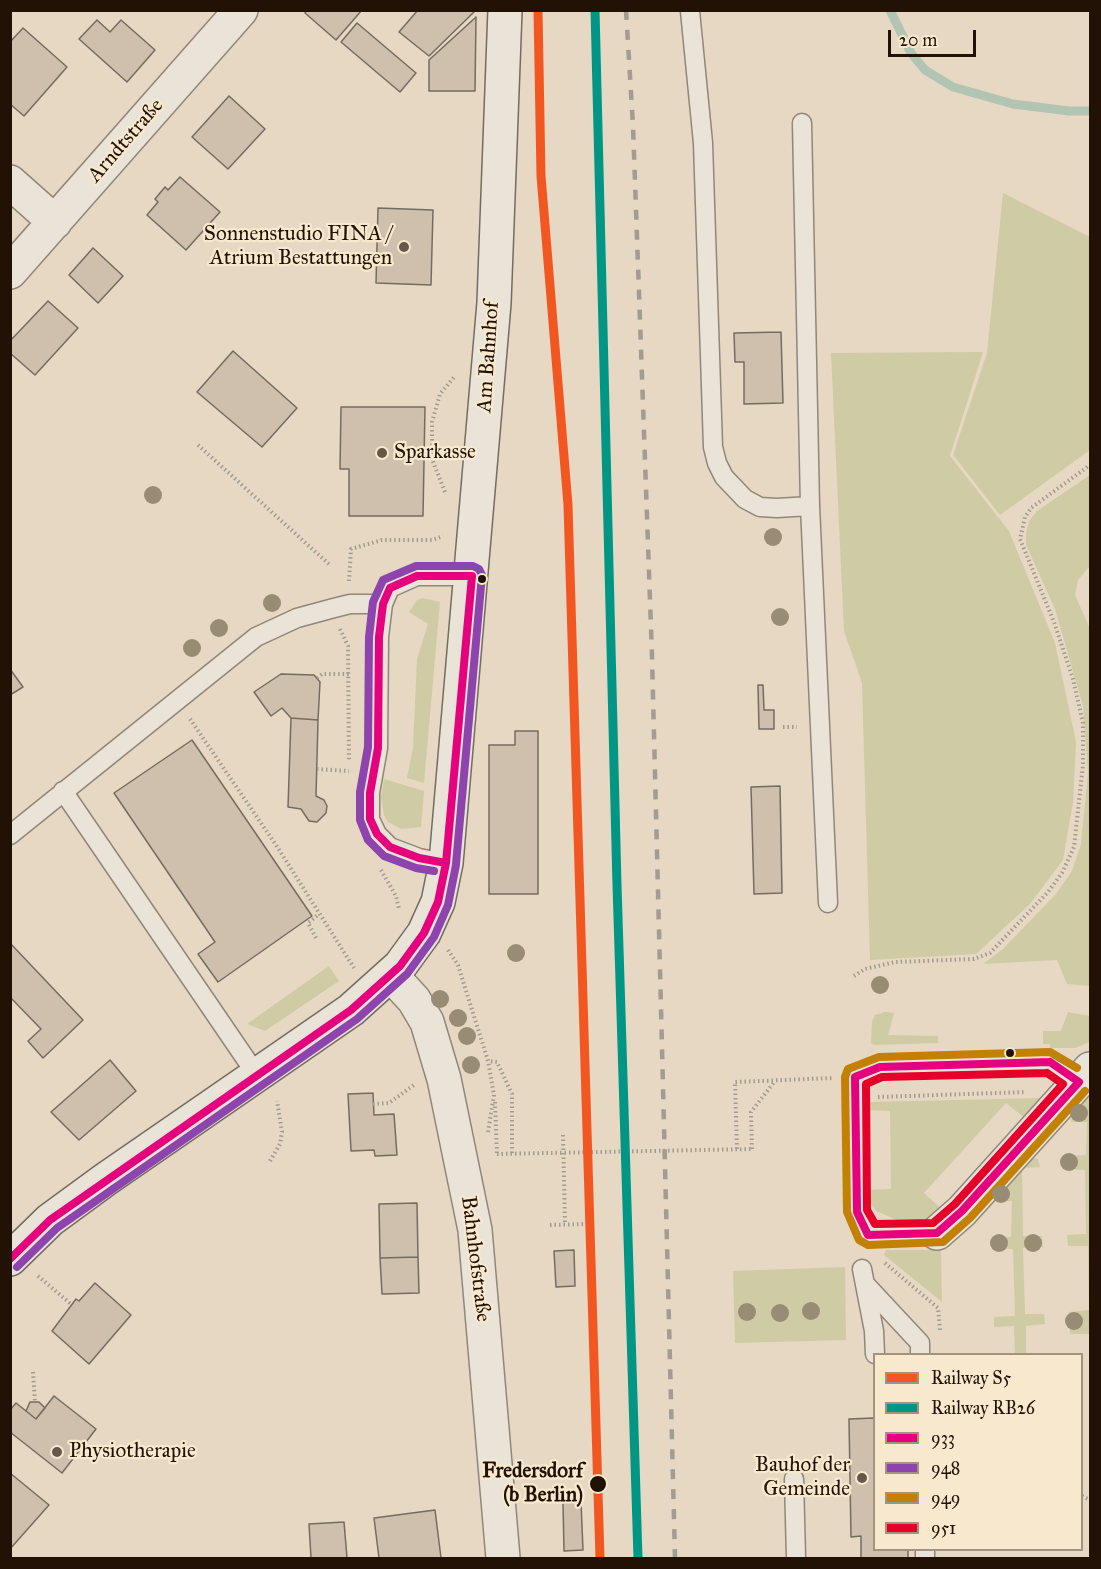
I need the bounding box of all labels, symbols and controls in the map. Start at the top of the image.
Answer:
scale bar [891,18,980,56]
text: 20 m [899,29,937,51]
street label: Arndtstraße [83,94,169,188]
place label: Sonnenstudio FINA / Atrium Bestattungen [204,222,392,272]
marker: Sonnenstudio FINA / Atrium Bestattungen [397,240,411,254]
street label: Am Bahnhof [473,301,505,413]
place label: Sparkasse [394,440,476,466]
marker: Sparkasse [375,446,389,460]
unlabelled marker [476,573,488,585]
unlabelled marker [1004,1047,1016,1059]
street label: Bahnhofstraße [455,1195,495,1323]
legend [873,1353,1083,1551]
text: Railway S5 [931,1367,1011,1389]
text: Railway RB26 [931,1397,1035,1419]
text: 933 [931,1427,955,1449]
place label: Physiotherapie [69,1439,196,1465]
marker: Physiotherapie [50,1445,64,1459]
place label: Bauhof der Gemeinde [755,1453,850,1503]
text: 948 [931,1457,960,1479]
place label: Fredersdorf (b Berlin) [482,1459,583,1509]
marker: Bauhof der Gemeinde [855,1471,869,1485]
marker: Fredersdorf (b Berlin) [588,1474,608,1494]
text: 949 [931,1487,960,1509]
text: 951 [931,1517,956,1539]

